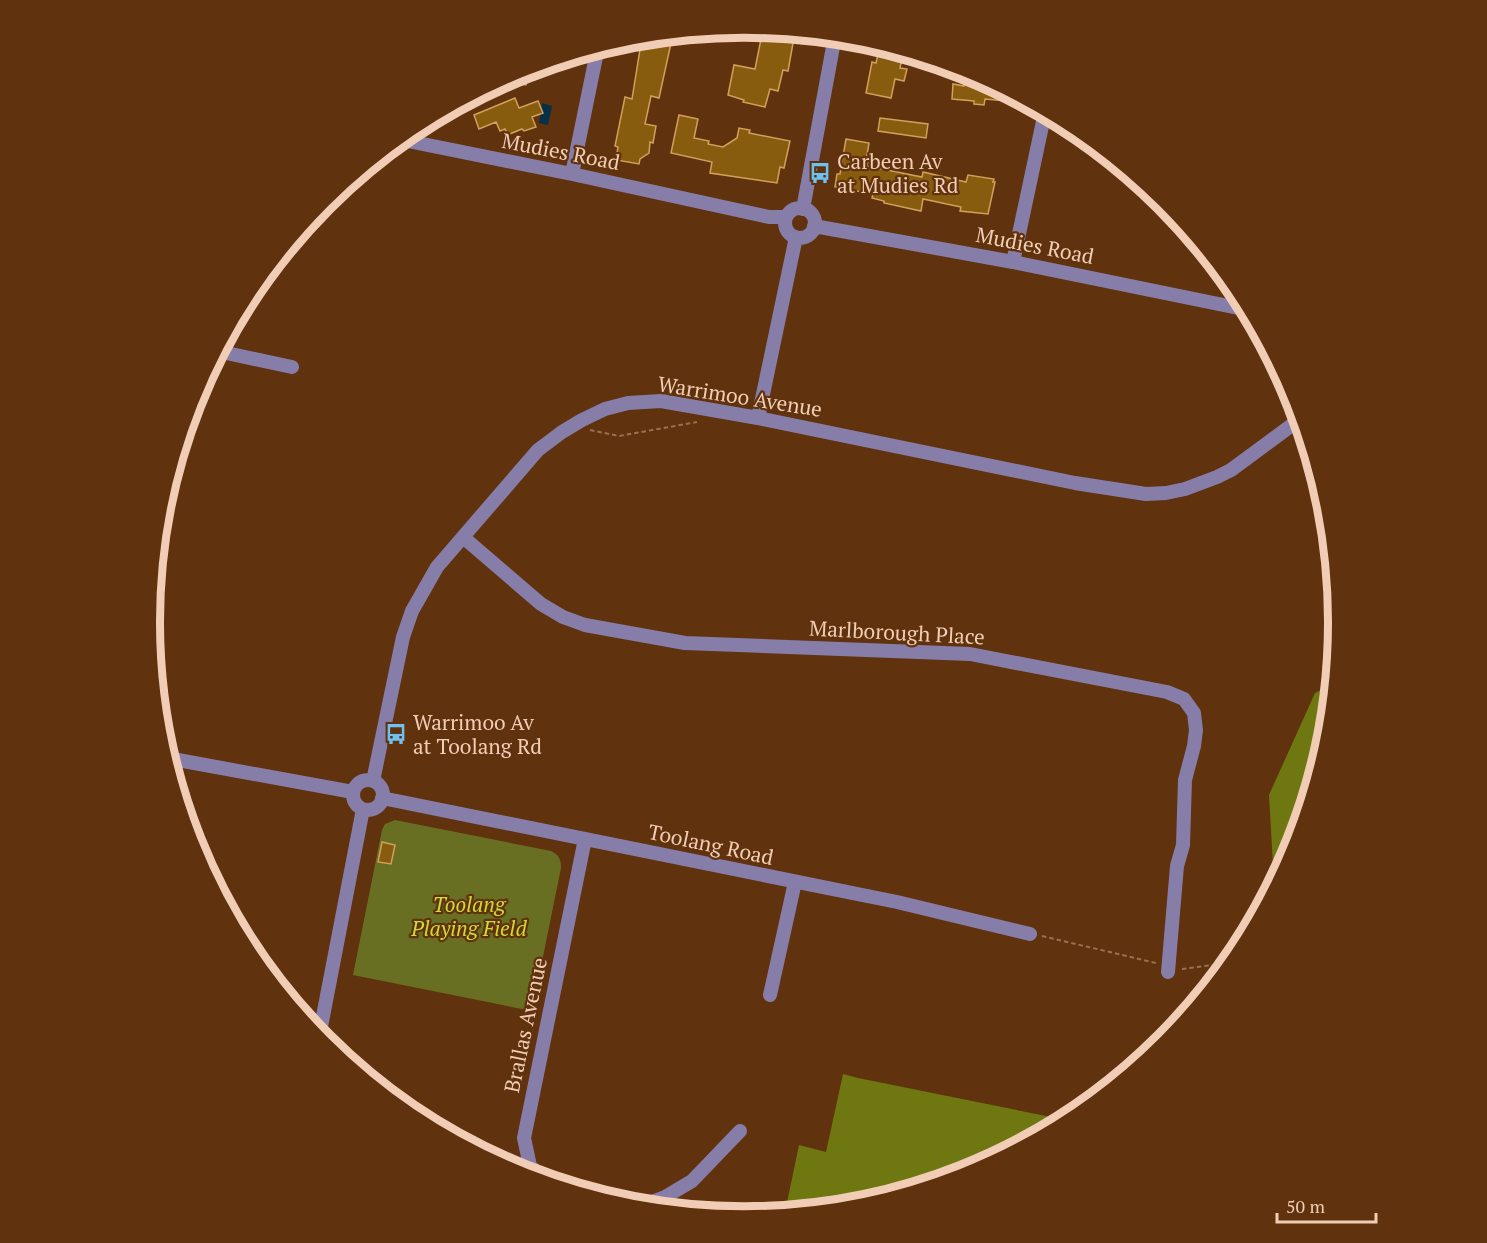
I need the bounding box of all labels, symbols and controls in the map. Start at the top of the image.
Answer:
street label: Mudies Road [500,126,623,176]
place label: Carbeen Av at Mudies Rd [837,147,959,199]
bus stop icon: Carbeen Av at Mudies Rd [808,161,832,185]
street label: Mudies Road [974,220,1097,270]
street label: Warrimoo Avenue [656,369,824,423]
street label: Marlborough Place [808,613,986,651]
place label: Warrimoo Av at Toolang Rd [413,708,542,760]
bus stop icon: Warrimoo Av at Toolang Rd [384,722,408,746]
street label: Toolang Road [646,817,777,871]
park label: Toolang Playing Field [410,890,527,942]
street label: Brallas Avenue [497,955,553,1095]
scale bar [1277,1186,1376,1224]
text: 50 m [1286,1194,1326,1218]

